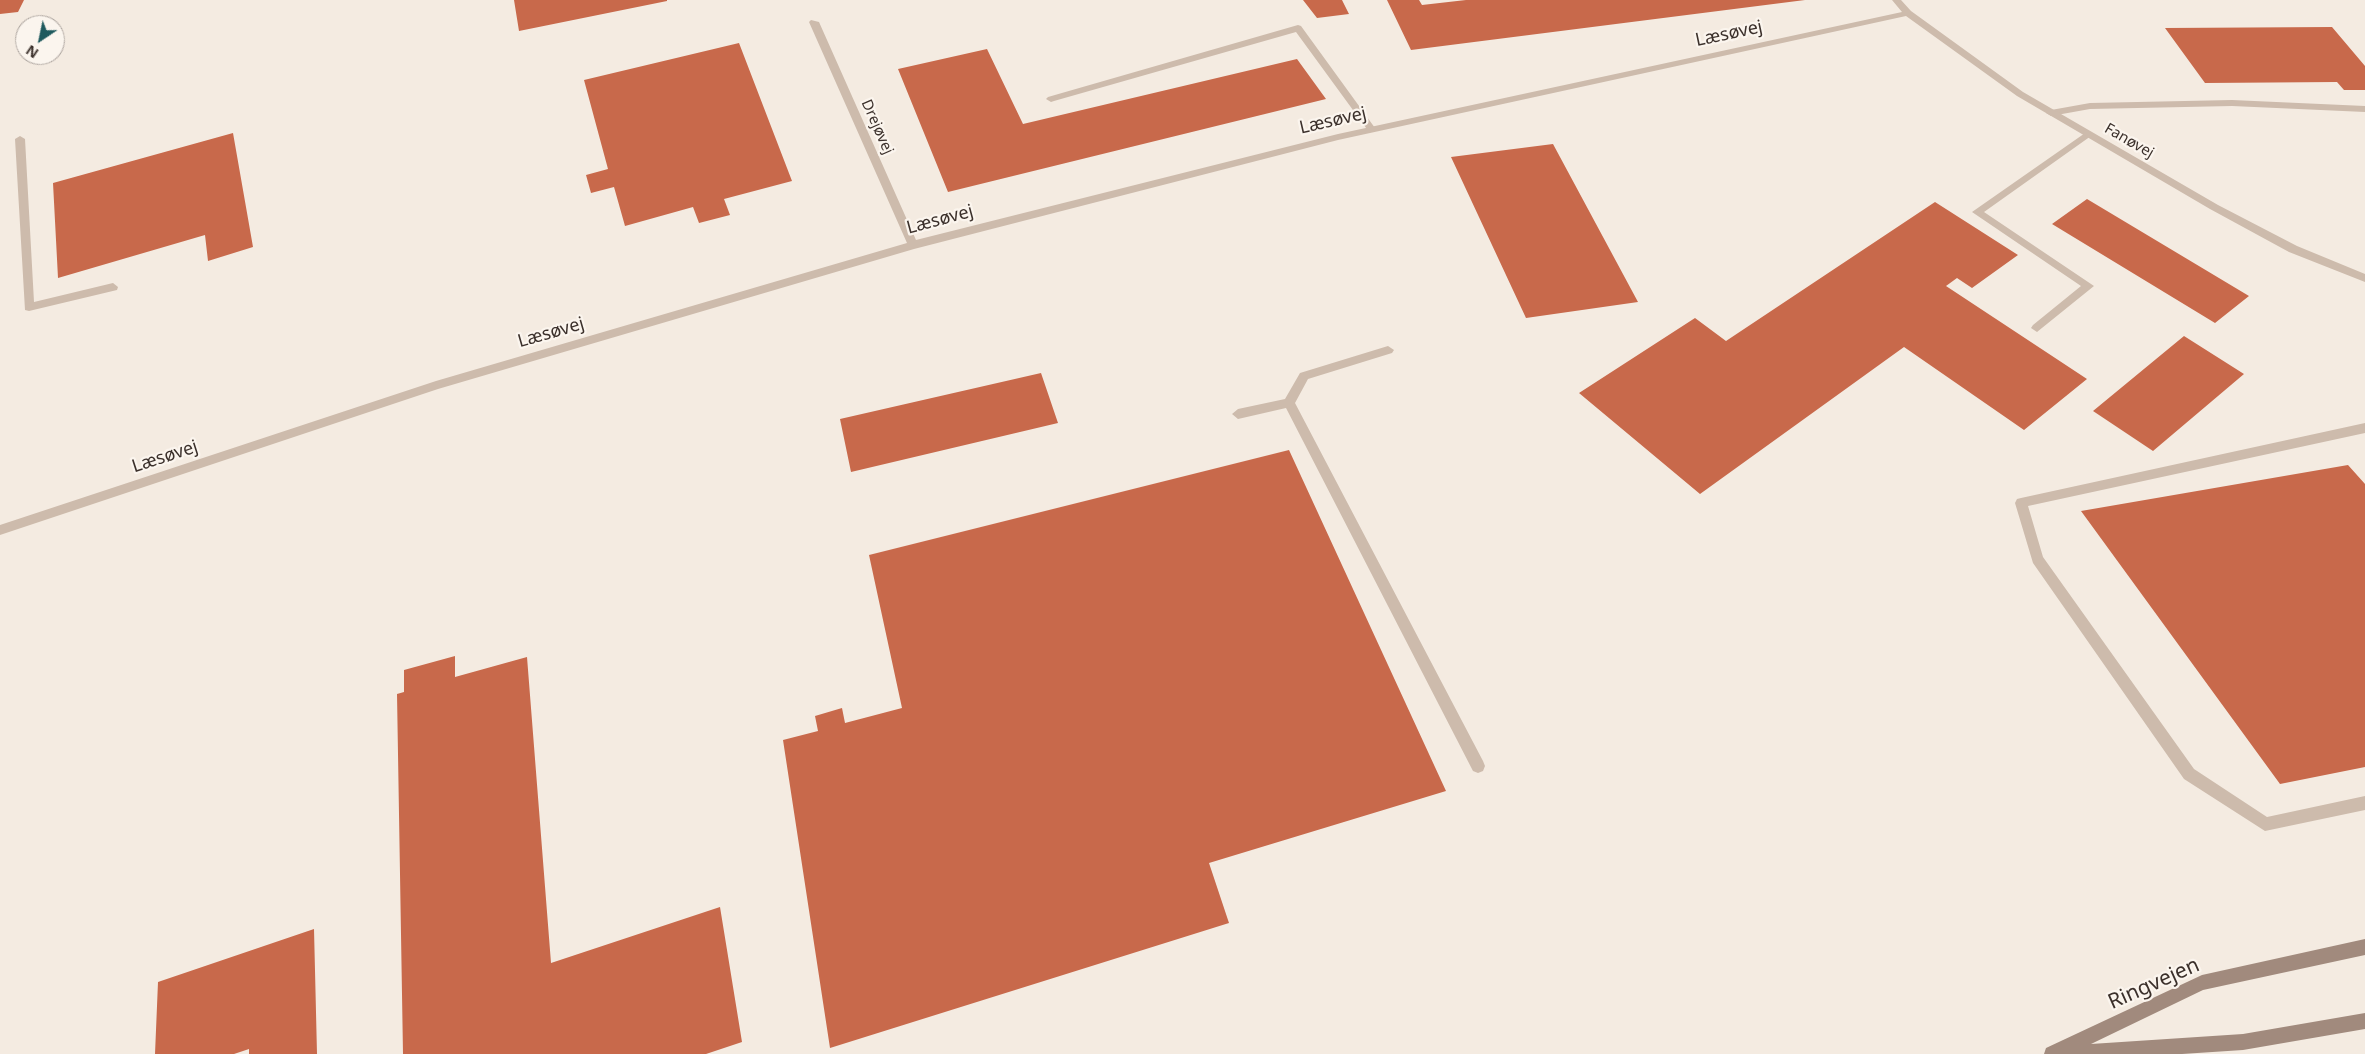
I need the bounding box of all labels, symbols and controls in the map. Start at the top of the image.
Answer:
north arrow [15,15,65,65]
street label: Læsøvej [1693,16,1765,52]
text: N [22,41,42,63]
street label: Drejøvej [857,97,897,157]
street label: Læsøvej [1297,103,1369,139]
street label: Fanøvej [2101,120,2157,162]
street label: Læsøvej [904,201,976,239]
street label: Læsøvej [515,313,587,353]
street label: Læsøvej [129,436,201,478]
street label: Ringvejen [2105,953,2203,1015]

